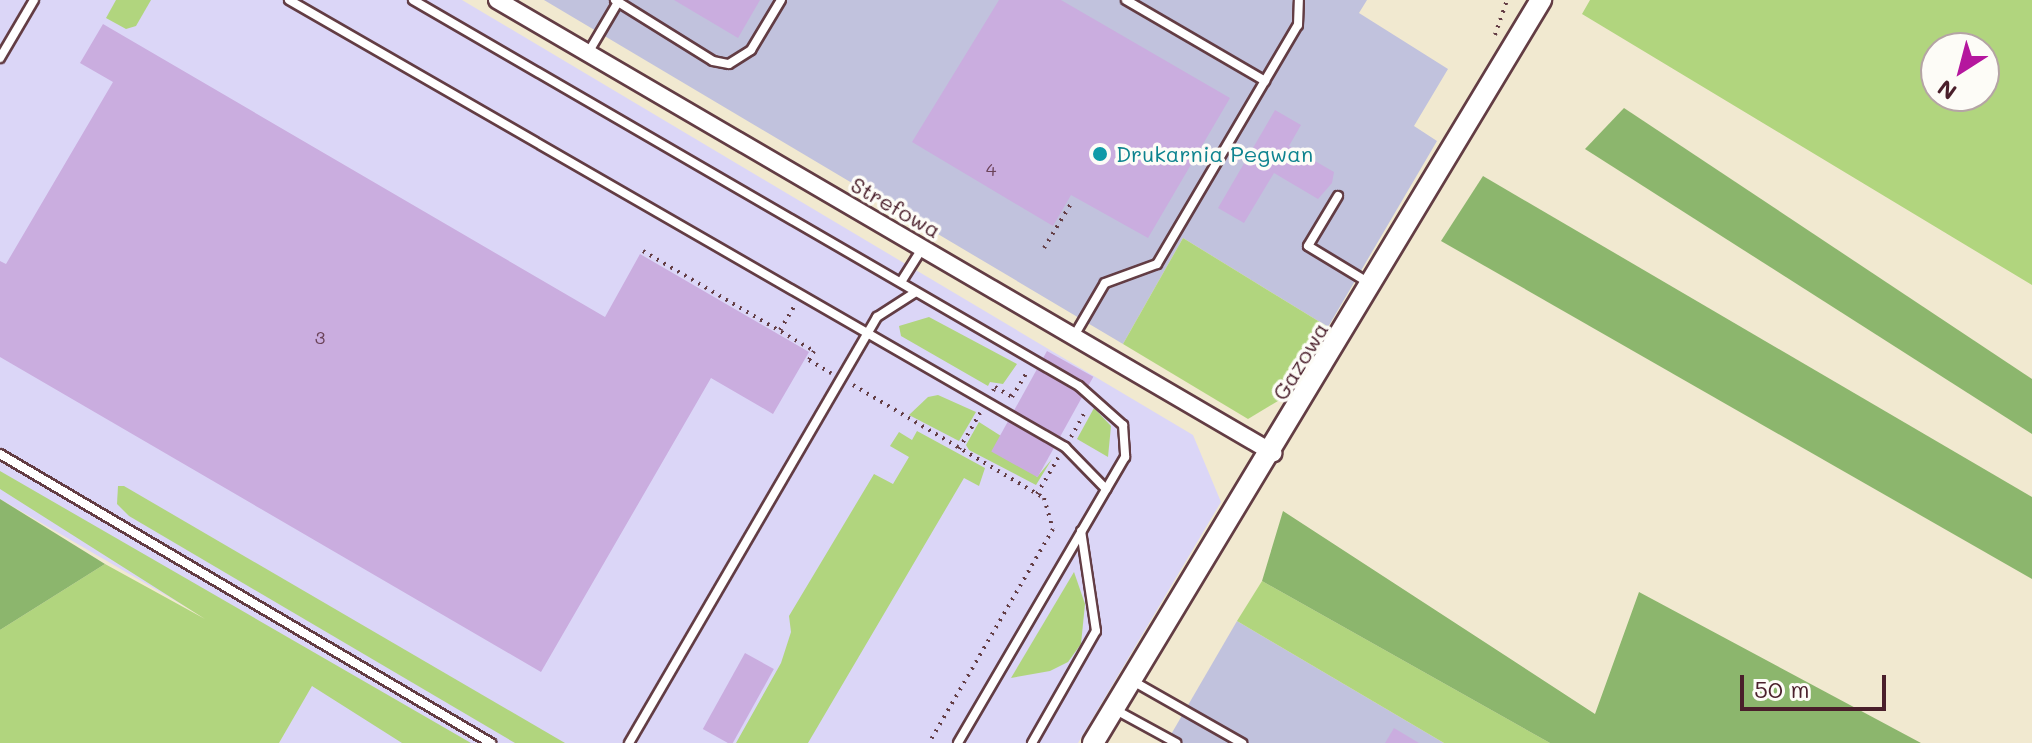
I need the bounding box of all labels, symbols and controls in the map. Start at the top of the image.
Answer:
north arrow [1920,32,2000,112]
text: N [1932,74,1962,107]
place label: Drukarnia Pegwan [1116,141,1313,167]
marker: Drukarnia Pegwan [1091,145,1109,163]
house number: 4 [986,158,996,180]
street label: Strefowa [846,171,946,243]
street label: Gazowa [1267,317,1333,405]
house number: 3 [315,326,325,348]
scale bar [1744,659,1890,709]
text: 50 m [1754,673,1810,704]

